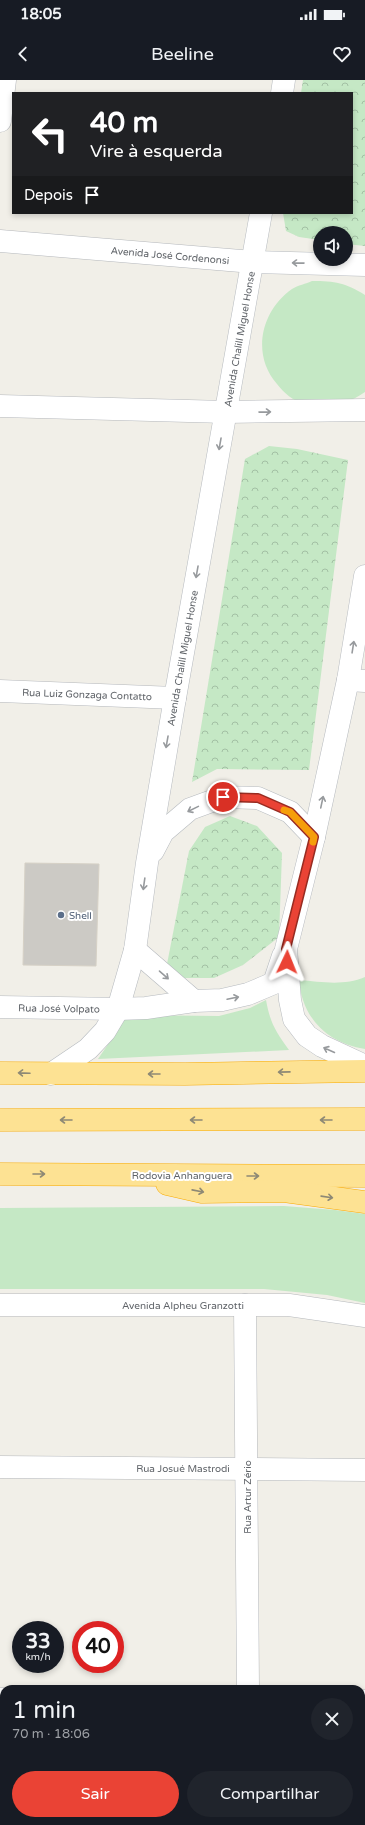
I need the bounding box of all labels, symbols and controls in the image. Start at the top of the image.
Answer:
text: 18:05 [20,5,62,23]
icon: back [12,43,34,65]
text: Beeline [151,43,214,65]
icon: heart [331,43,353,65]
text: 40 m [90,106,158,140]
icon: left [24,108,76,160]
text: Vire à esquerda [90,140,223,162]
icon: arrive [81,184,103,206]
text: Depois [24,186,73,204]
map controls [313,226,353,266]
button: sound [313,226,353,266]
street label: Avenida José Cordenonsi [110,245,230,267]
one-way arrow [292,259,305,267]
street label: Avenida Chalill Miguel Honse [222,270,258,408]
one-way arrow [258,408,271,415]
one-way arrow [216,437,224,450]
one-way arrow [193,565,201,578]
street label: Avenida Chalill Miguel Honse [165,589,201,727]
one-way arrow [350,641,358,654]
street label: Rua Luiz Gonzaga Contatto [22,687,152,703]
one-way arrow [163,735,171,748]
pin [206,780,240,814]
icon: arrive [212,786,234,808]
one-way arrow [318,795,326,808]
one-way arrow [187,806,199,813]
one-way arrow [140,877,148,890]
marker: Shell [56,910,66,920]
place label: Shell [69,910,92,922]
position arrow [266,941,308,983]
one-way arrow [159,971,169,980]
one-way arrow [226,993,239,1001]
street label: Rua José Volpato [18,1002,100,1016]
one-way arrow [324,1046,336,1053]
one-way arrow [278,1068,291,1076]
one-way arrow [18,1070,31,1077]
one-way arrow [148,1070,161,1078]
one-way arrow [60,1116,73,1124]
one-way arrow [190,1116,203,1124]
one-way arrow [320,1116,333,1124]
one-way arrow [32,1170,45,1178]
street label: Rodovia Anhanguera [132,1170,232,1182]
one-way arrow [246,1172,259,1180]
one-way arrow [191,1187,204,1195]
one-way arrow [320,1193,333,1201]
street label: Avenida Alpheu Granzotti [122,1300,244,1312]
street label: Rua Artur Zério [242,1460,254,1534]
street label: Rua Josué Mastrodi [136,1463,230,1475]
speed limit sign: 40 [72,1621,124,1673]
text: 33 [25,1630,51,1654]
text: km/h [25,1651,51,1663]
text: 1 min [12,1696,76,1725]
button: close [311,1698,353,1740]
text: 70 m · 18:06 [12,1726,90,1742]
button: Sair [12,1771,179,1817]
button: Compartilhar [187,1771,353,1817]

